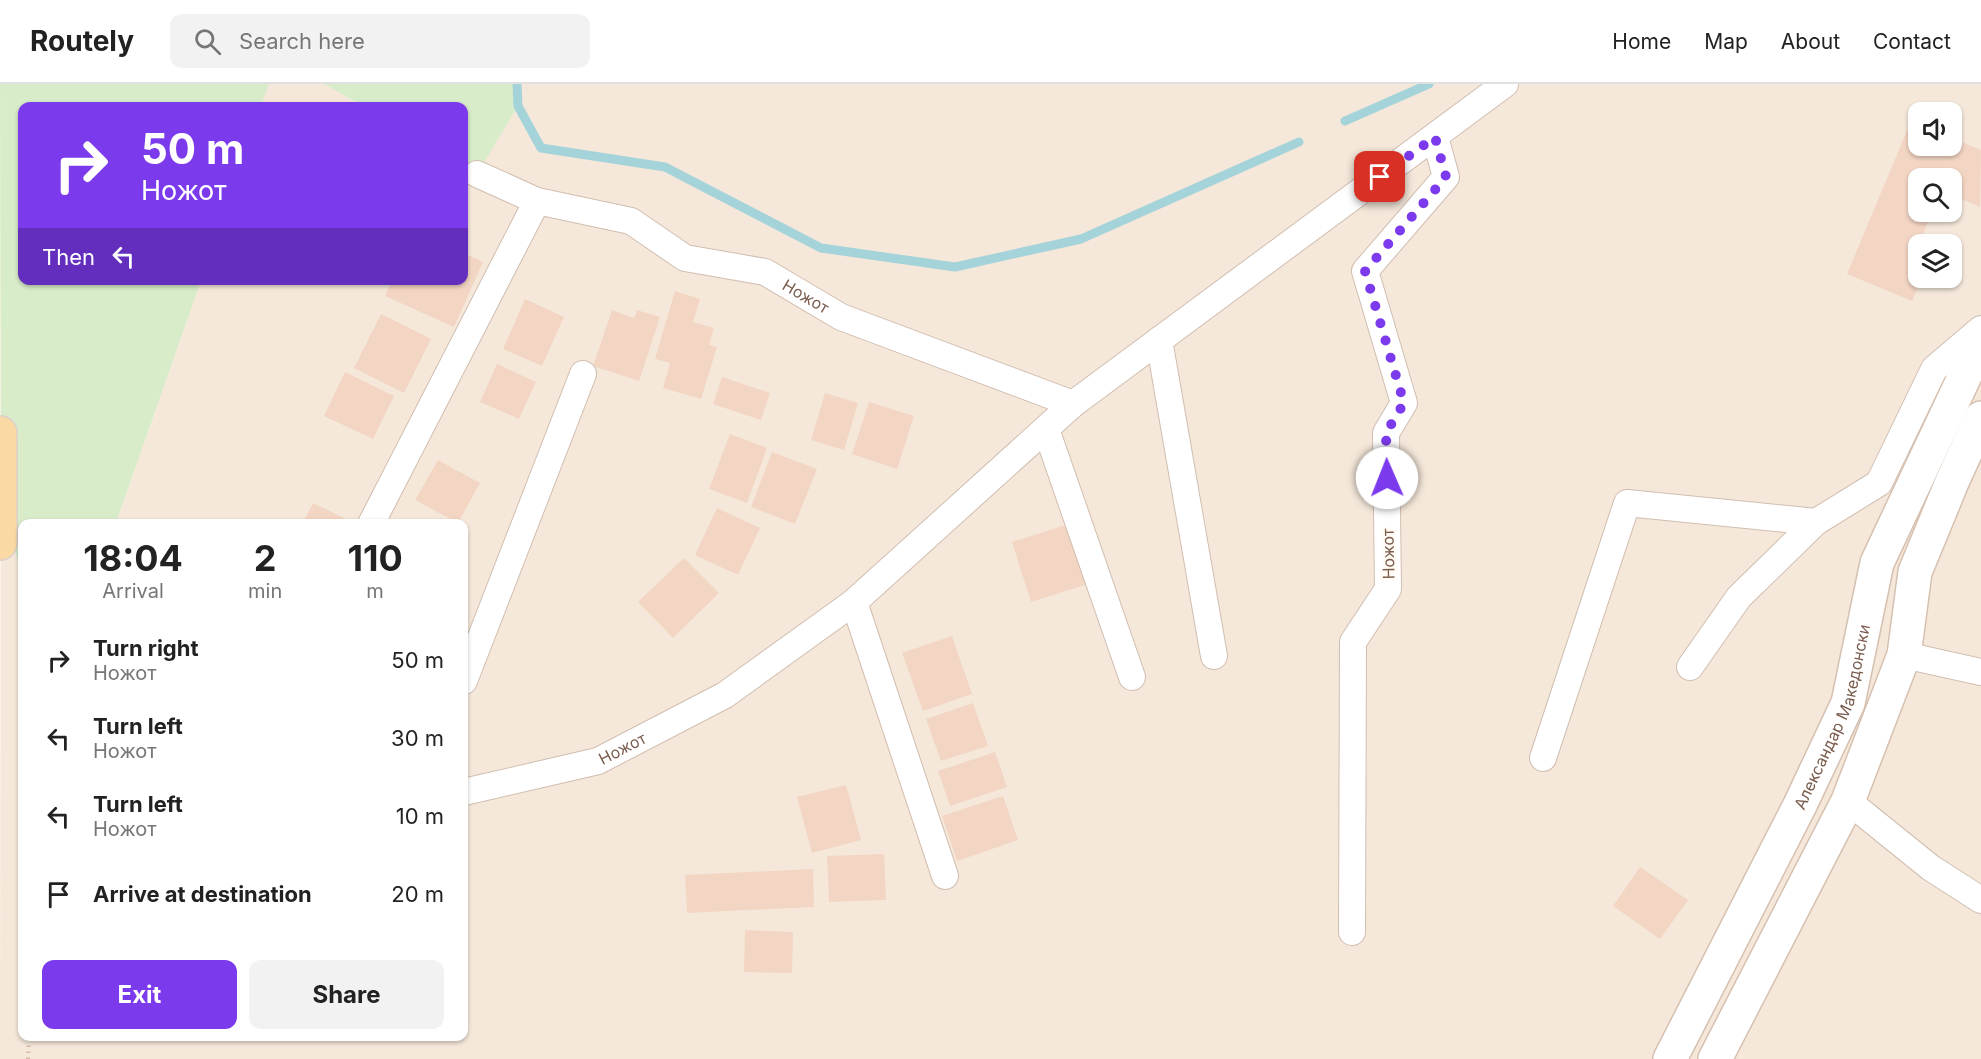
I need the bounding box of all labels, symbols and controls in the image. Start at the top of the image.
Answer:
search box [170,14,590,68]
text: Routely [30,24,134,58]
icon: search [191,25,224,58]
text: Search here [239,28,365,54]
text: Home [1612,29,1671,54]
text: Map [1704,29,1748,54]
text: About [1781,29,1840,54]
text: Contact [1873,29,1951,54]
map controls [1908,102,1962,288]
button: sound [1908,102,1962,156]
text: 50 m [141,123,244,174]
icon: right [42,126,120,204]
pin [1354,151,1405,202]
icon: arrive [1363,160,1396,193]
button: search [1908,168,1962,222]
text: Ножот [141,174,227,207]
button: layers [1908,234,1962,288]
icon: left [107,240,140,273]
text: Then [42,244,95,270]
street label: Ножот [779,275,833,318]
position arrow [1355,446,1419,510]
street label: Ножот [1378,528,1398,580]
text: 18:04 [83,536,183,580]
text: 2 [254,536,276,580]
text: 110 [347,536,403,580]
text: Arrival [102,579,164,603]
text: min [248,579,282,603]
text: m [366,579,384,603]
street label: Александар Македонски [1789,622,1874,812]
text: Turn right [93,635,199,661]
icon: right [42,644,75,677]
text: 50 m [391,647,444,673]
text: Ножот [93,661,156,685]
text: Turn left [93,713,183,739]
icon: left [42,722,75,755]
text: 30 m [391,725,444,751]
street label: Ножот [595,728,650,769]
text: Ножот [93,739,156,763]
text: Turn left [93,791,183,817]
icon: left [42,800,75,833]
text: 10 m [396,803,444,829]
text: Ножот [93,817,156,841]
icon: arrive [42,878,75,911]
text: Arrive at destination [93,881,312,907]
text: 20 m [391,881,444,907]
button: Exit [42,960,237,1029]
button: Share [249,960,444,1029]

